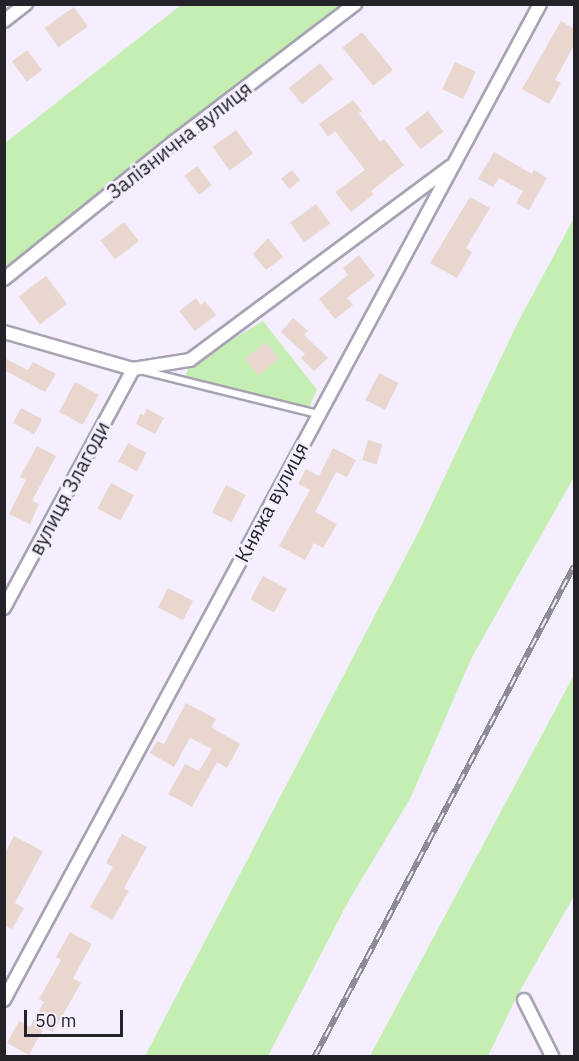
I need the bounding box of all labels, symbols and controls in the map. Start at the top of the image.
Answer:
street label: Залізнична вулиця [102,76,256,204]
street label: вулиця Злагоди [24,417,114,559]
street label: Княжа вулиця [229,438,313,566]
scale bar [27,998,126,1036]
text: 50 m [35,1009,77,1032]

